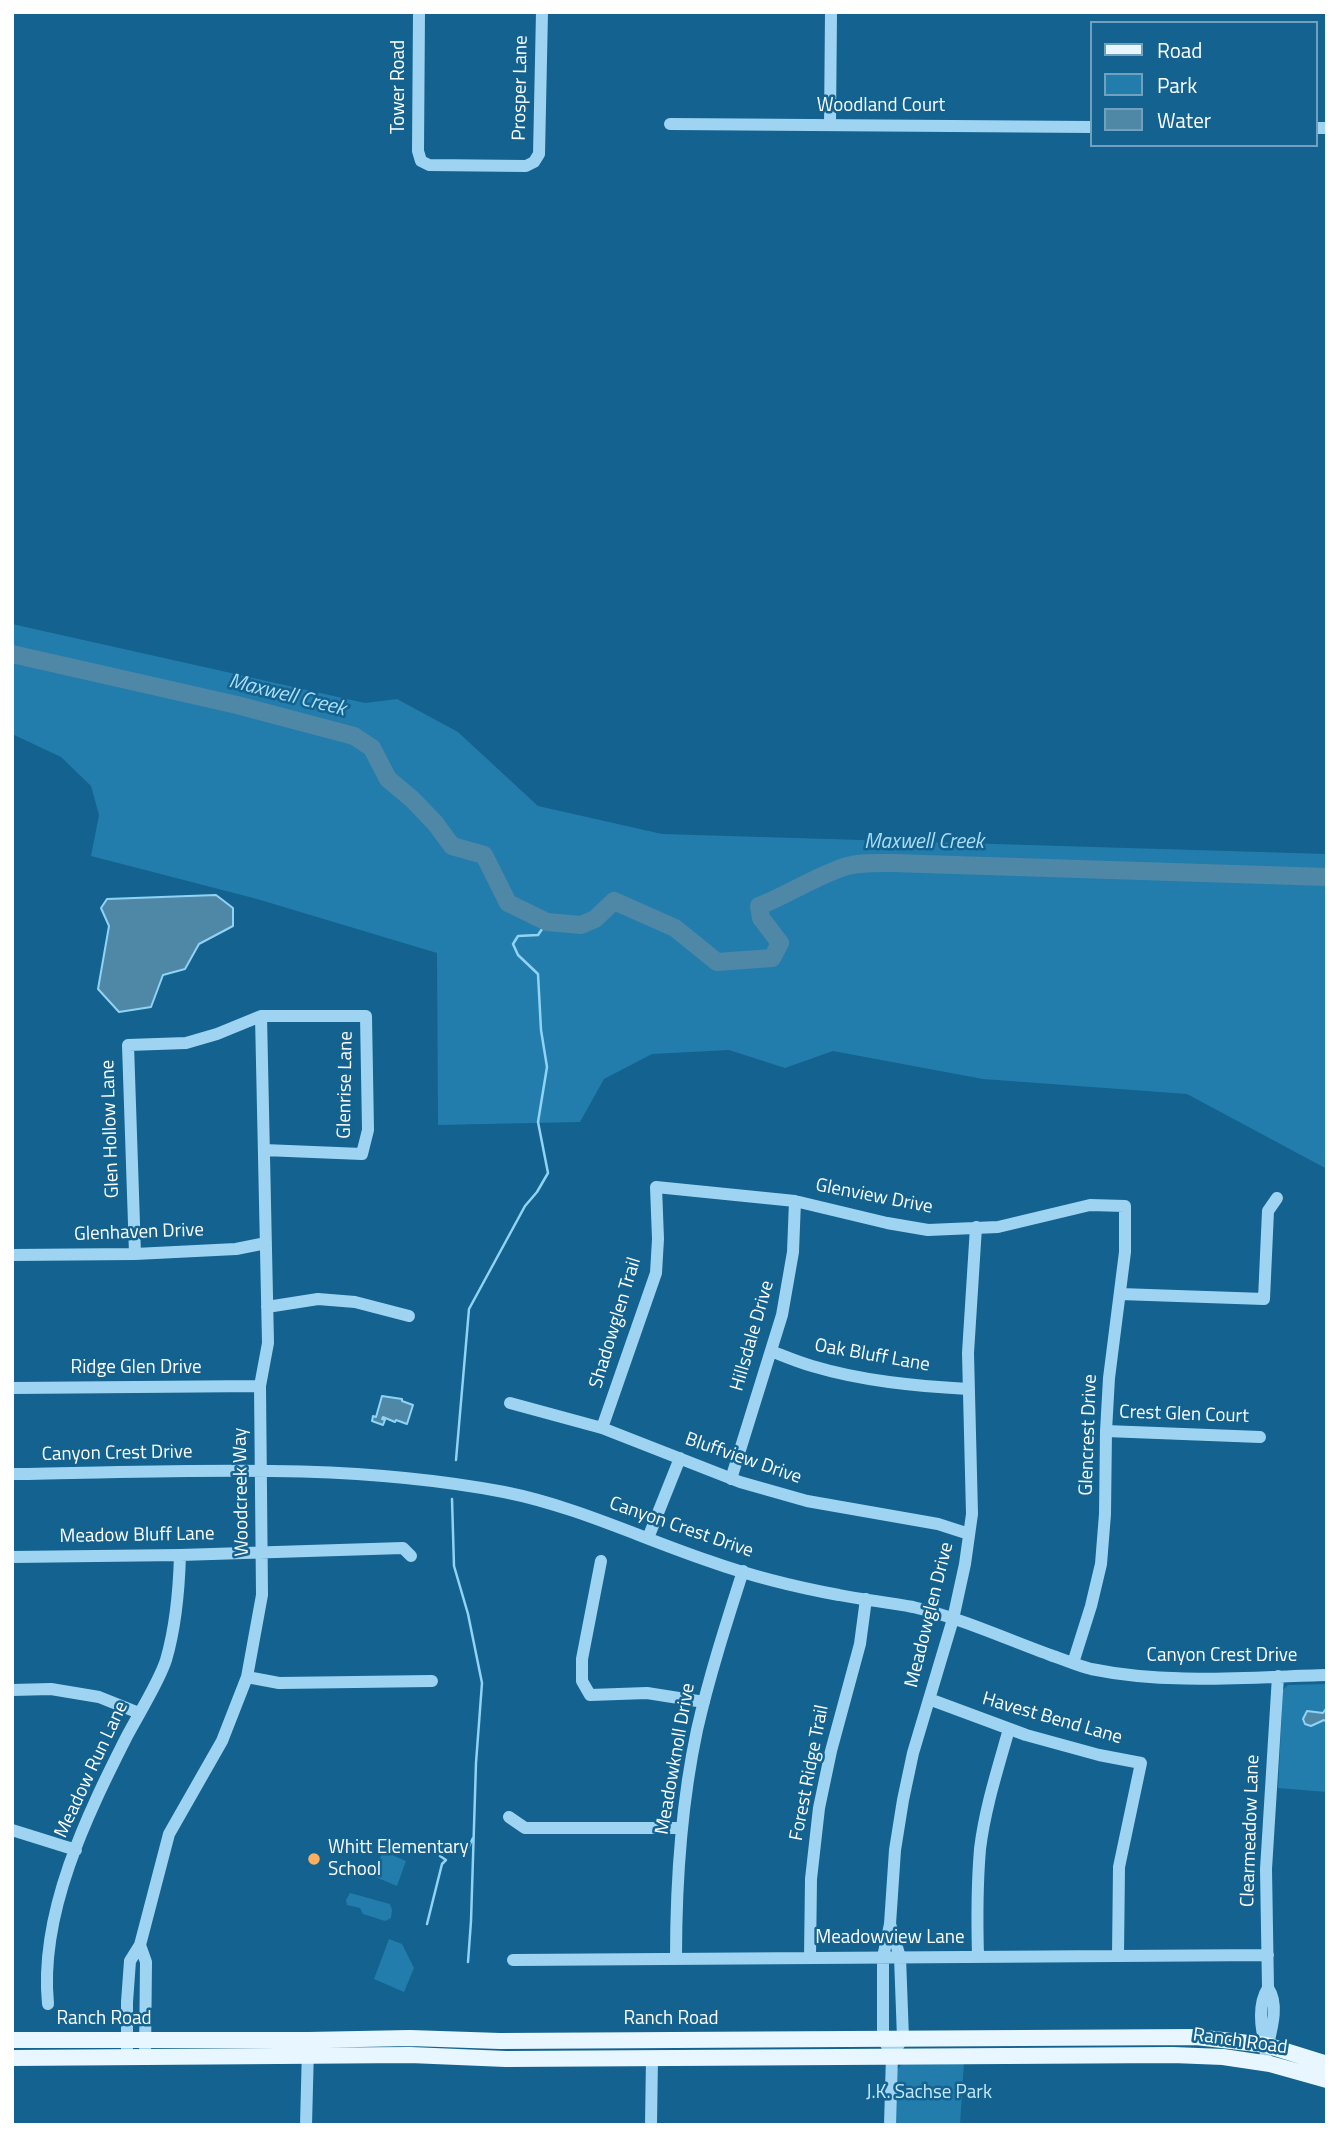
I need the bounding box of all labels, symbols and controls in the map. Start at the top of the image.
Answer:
legend [1090,21,1318,147]
text: Road [1157,34,1202,66]
street label: Prosper Lane [509,35,533,141]
street label: Tower Road [388,40,410,134]
text: Park [1157,69,1197,101]
street label: Woodland Court [817,95,945,117]
text: Water [1157,104,1211,136]
water label: Maxwell Creek [226,669,348,723]
water label: Maxwell Creek [864,830,984,856]
street label: Glenrise Lane [334,1031,358,1139]
street label: Glen Hollow Lane [97,1059,125,1199]
street label: Glenview Drive [814,1174,934,1220]
street label: Glenhaven Drive [74,1219,204,1247]
street label: Shadowglen Trail [585,1255,647,1391]
street label: Hillsdale Drive [726,1278,780,1394]
street label: Oak Bluff Lane [813,1335,931,1377]
street label: Ridge Glen Drive [70,1357,202,1379]
street label: Glencrest Drive [1075,1374,1103,1496]
street label: Crest Glen Court [1119,1401,1249,1429]
street label: Woodcreek Way [229,1427,255,1557]
street label: Bluffview Drive [682,1428,804,1490]
street label: Canyon Crest Drive [41,1441,193,1467]
street label: Canyon Crest Drive [606,1493,756,1563]
street label: Meadow Bluff Lane [59,1523,215,1549]
street label: Meadowglen Drive [901,1540,959,1690]
street label: Canyon Crest Drive [1147,1645,1297,1667]
street label: Meadowknoll Drive [651,1682,701,1836]
street label: Havest Bend Lane [979,1688,1125,1750]
street label: Meadow Run Lane [50,1698,134,1842]
street label: Forest Ridge Trail [786,1703,834,1843]
street label: Clearmeadow Lane [1237,1754,1265,1908]
place label: Whitt Elementary School [328,1837,469,1881]
marker: Whitt Elementary School [306,1851,322,1867]
street label: Meadowview Lane [815,1927,965,1949]
street label: Ranch Road [56,2008,152,2030]
street label: Ranch Road [623,2008,719,2030]
street label: Ranch Road [1191,2024,1289,2060]
park label: J.K. Sachse Park [866,2082,992,2104]

